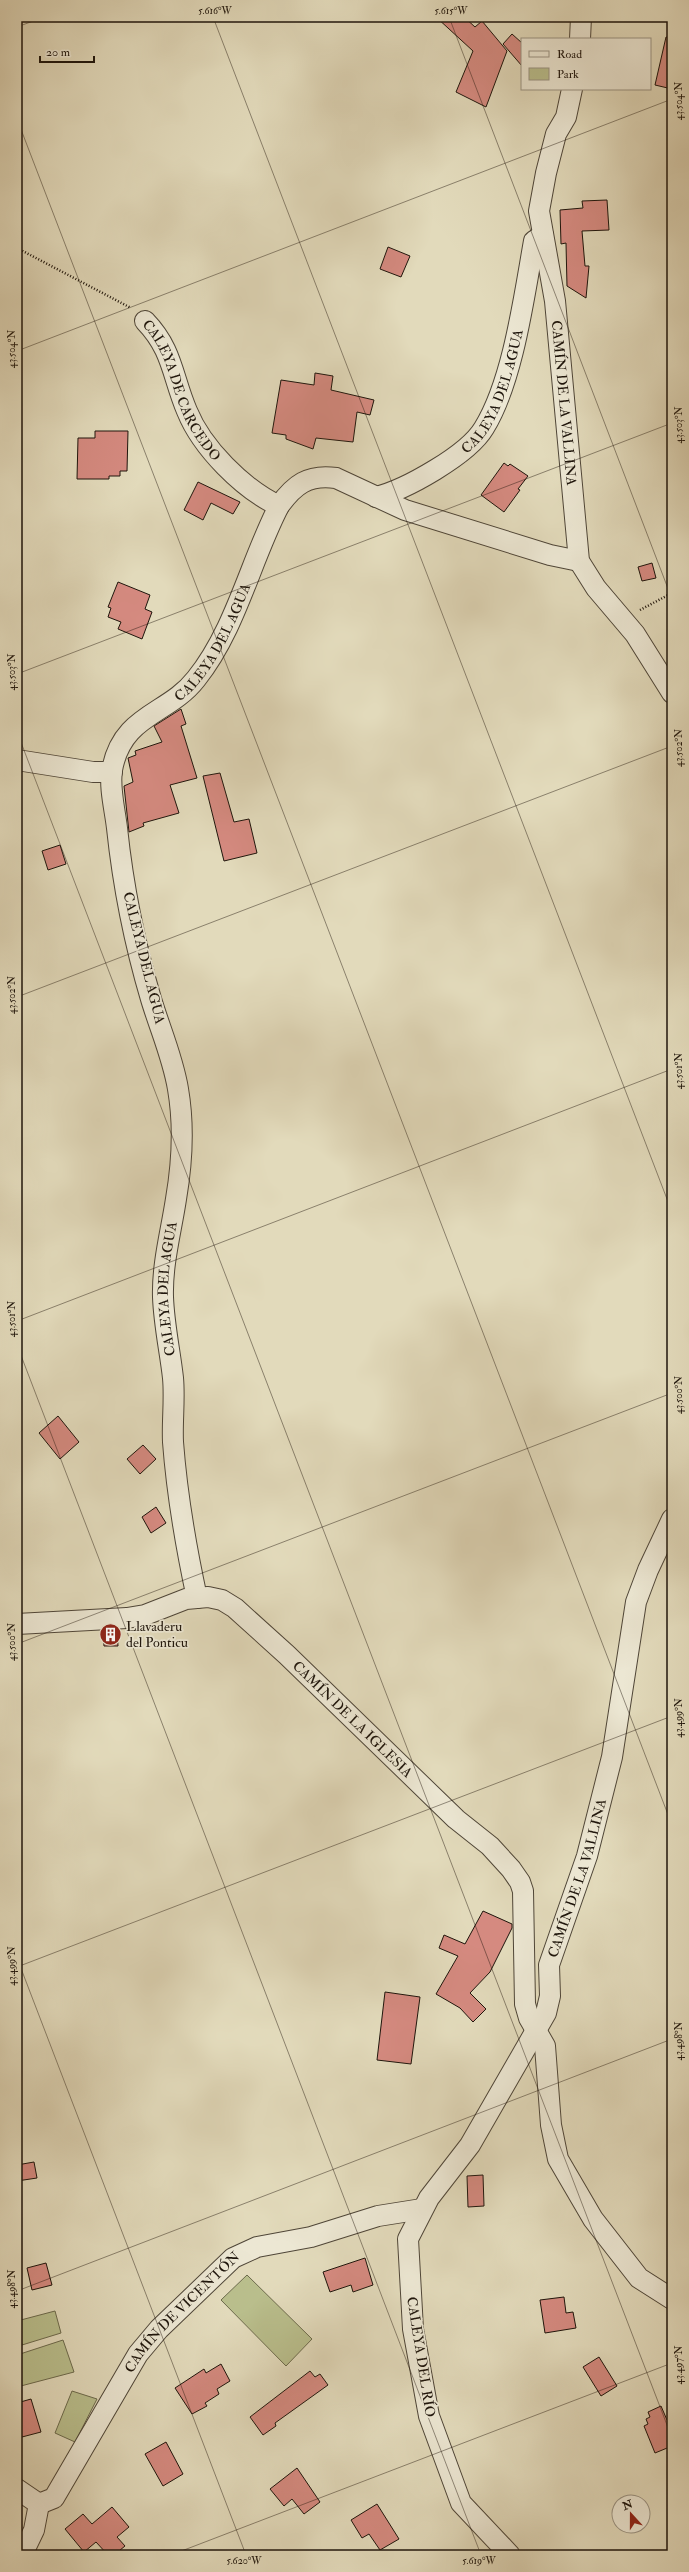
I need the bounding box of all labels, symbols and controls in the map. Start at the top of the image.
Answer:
text: 5.616°W [198,5,233,17]
text: 5.615°W [435,5,468,17]
scale bar [40,38,94,64]
legend [521,38,651,90]
text: 20 m [46,45,71,60]
text: Road [557,47,582,62]
text: Park [557,67,579,82]
text: 43.504°N [673,82,685,120]
street label: CALEYA DE CARCEDO [139,316,225,464]
street label: CAMÍN DE LA VALLINA [548,320,580,486]
street label: CALEYA DEL AGUA [457,328,526,457]
text: 43.504°N [6,330,18,368]
text: 43.503°N [673,407,685,443]
street label: CALEYA DEL AGUA [171,581,254,705]
text: 43.503°N [6,654,18,690]
text: 43.502°N [673,729,685,767]
street label: CALEYA DEL AGUA [119,890,169,1026]
text: 43.502°N [6,976,18,1014]
text: 43.501°N [673,1053,685,1089]
street label: CALEYA DEL AGUA [154,1220,180,1357]
text: 43.501°N [6,1301,18,1337]
text: 43.500°N [673,1376,685,1414]
place label: Llavaderu del Ponticu [126,1618,188,1651]
building icon: Llavaderu del Ponticu [97,1621,123,1647]
text: 43.500°N [6,1623,18,1661]
street label: CAMÍN DE LA IGLESIA [289,1657,416,1781]
text: 43.499°N [673,1698,685,1738]
street label: CAMÍN DE LA VALLINA [544,1797,610,1960]
text: 43.499°N [6,1946,18,1986]
text: 43.498°N [673,2021,685,2061]
street label: CAMÍN DE VICENTÓN [121,2248,243,2375]
text: 43.498°N [6,2269,18,2309]
street label: CALEYA DEL RÍO [403,2296,439,2418]
text: 43.497°N [673,2346,685,2384]
north arrow [611,2494,651,2534]
text: N [620,2497,636,2513]
text: 5.620°W [226,2555,262,2567]
text: 5.619°W [462,2555,497,2567]

